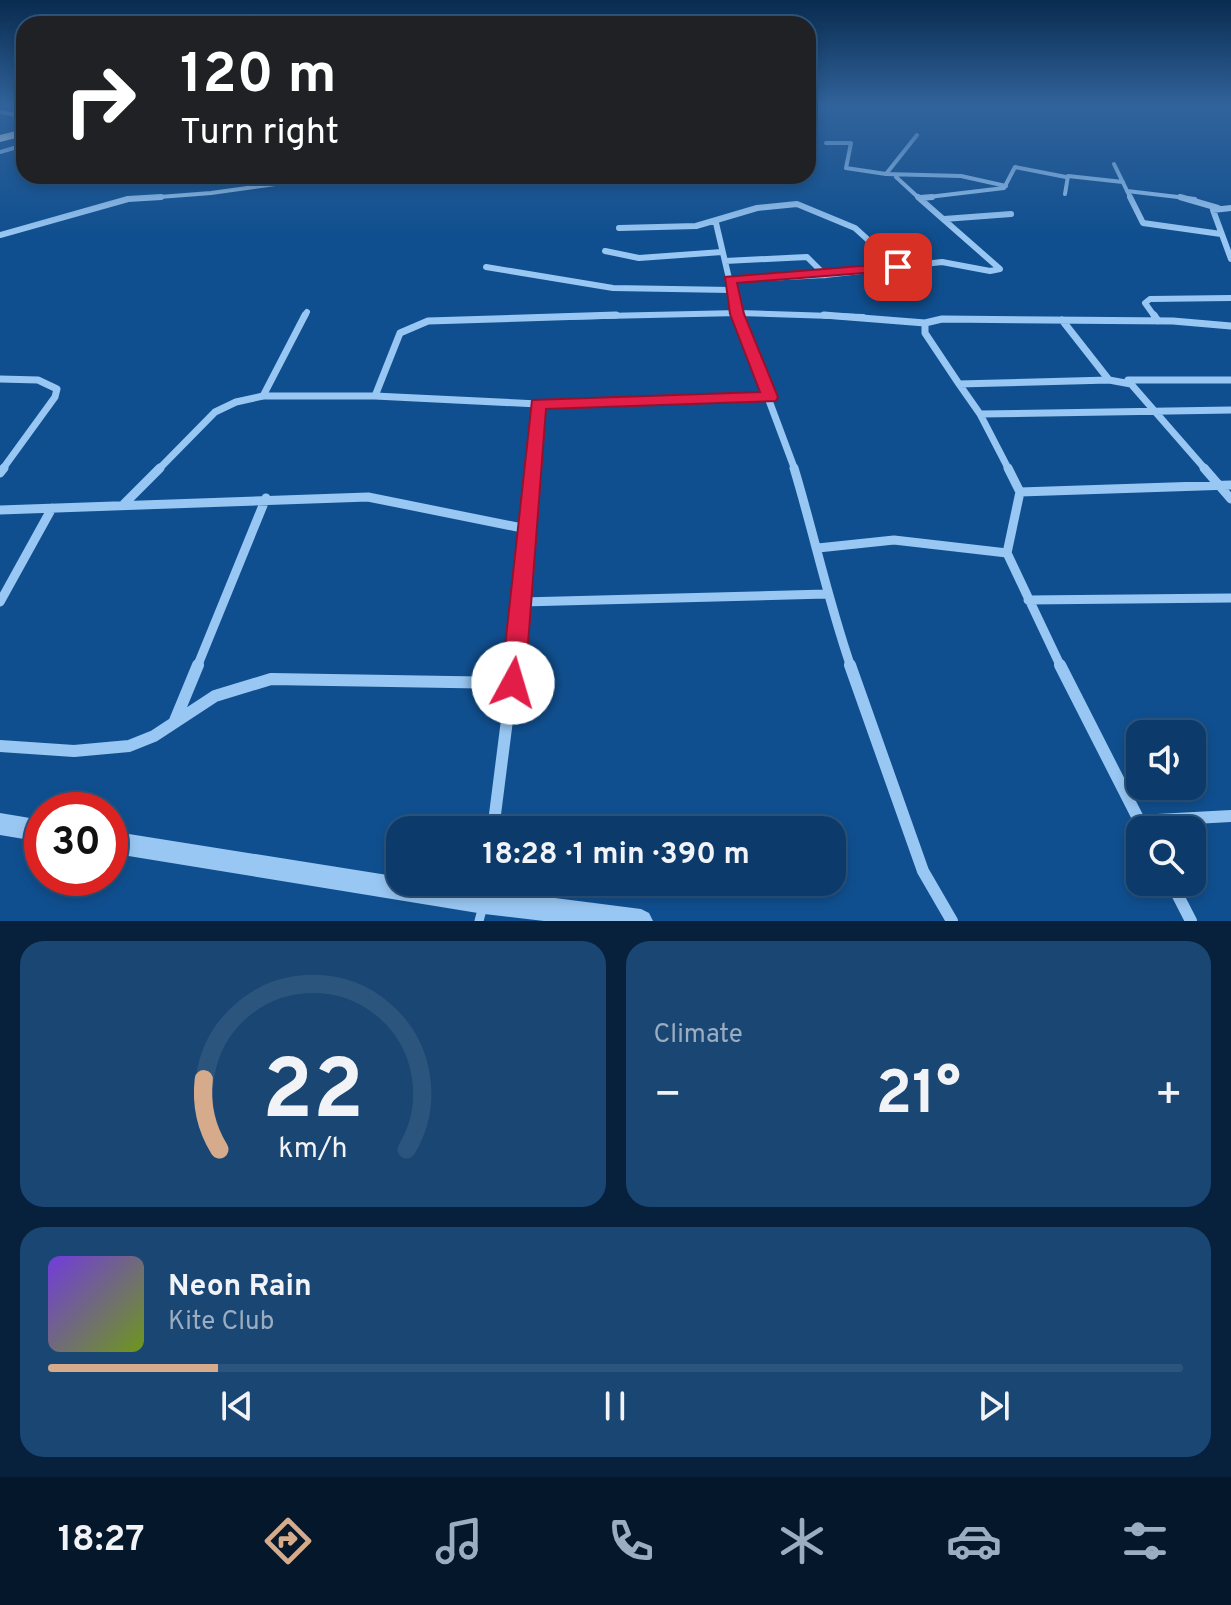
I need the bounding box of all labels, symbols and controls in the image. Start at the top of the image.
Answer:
text: 120 m [180,42,337,112]
icon: right [48,48,152,152]
text: Turn right [180,111,339,157]
pin [864,233,932,301]
icon: arrive [876,245,920,289]
position arrow [471,641,555,725]
map controls [1126,720,1206,896]
button: sound [1126,720,1206,800]
speed limit sign: 30 [24,792,128,896]
button: search [1126,816,1206,896]
text: 18:28 · 1 min · 390 m [482,837,750,874]
text: Climate [654,1019,743,1052]
text: 22 [262,1043,364,1148]
text: 21° [875,1059,961,1135]
text: − [654,1069,682,1125]
text: + [1155,1069,1183,1125]
text: km/h [278,1132,347,1168]
text: Neon Rain [168,1269,312,1306]
text: Kite Club [168,1306,274,1339]
icon: previous [215,1384,259,1428]
icon: pause [593,1384,637,1428]
icon: next [972,1384,1016,1428]
icon: directions [260,1513,316,1569]
icon: music [431,1513,487,1569]
icon: phone [603,1513,659,1569]
icon: climate [774,1513,830,1569]
icon: car [946,1513,1002,1569]
icon: filters [1117,1513,1173,1569]
text: 18:27 [58,1518,144,1564]

